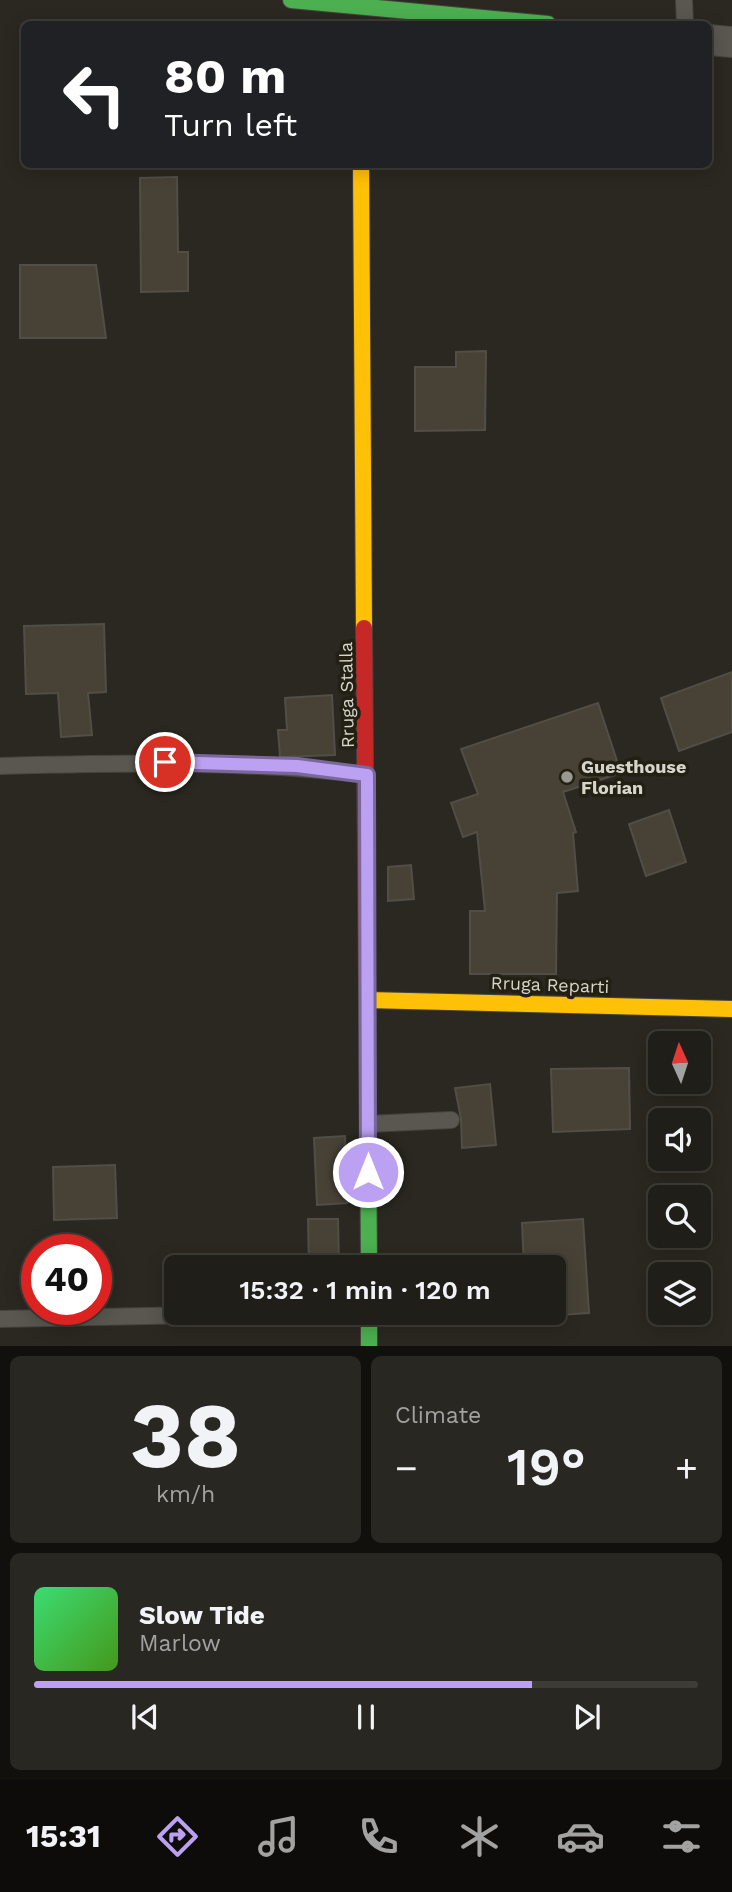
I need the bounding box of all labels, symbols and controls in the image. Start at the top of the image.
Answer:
text: 80 m [164,47,286,105]
icon: left [49,49,140,140]
text: Turn left [164,106,297,144]
street label: Rruga Stalla [335,642,358,748]
pin [135,732,195,792]
icon: arrive [146,743,184,781]
place label: Guesthouse Florian [581,756,686,798]
marker: Guesthouse Florian [559,769,575,785]
street label: Rruga Reparti [490,972,610,997]
north arrow [648,1031,710,1094]
map controls [648,1031,711,1325]
button: sound [648,1108,711,1171]
position arrow [331,1135,405,1209]
button: search [648,1185,711,1248]
speed limit sign: 40 [21,1234,112,1325]
button: layers [648,1262,711,1325]
text: 15:32 · 1 min · 120 m [240,1275,490,1305]
text: 38 [130,1382,241,1489]
text: Climate [395,1402,481,1429]
text: 19° [507,1437,586,1498]
text: − [395,1446,418,1490]
text: + [675,1446,698,1490]
text: km/h [156,1481,215,1508]
text: Slow Tide [139,1600,265,1630]
text: Marlow [139,1630,221,1657]
icon: previous [126,1698,164,1736]
icon: pause [347,1698,385,1736]
icon: next [568,1698,606,1736]
icon: directions [153,1812,202,1861]
icon: music [254,1812,303,1861]
icon: phone [354,1812,403,1861]
icon: climate [455,1812,504,1861]
icon: car [556,1812,605,1861]
icon: filters [657,1812,706,1861]
text: 15:31 [26,1817,101,1855]

